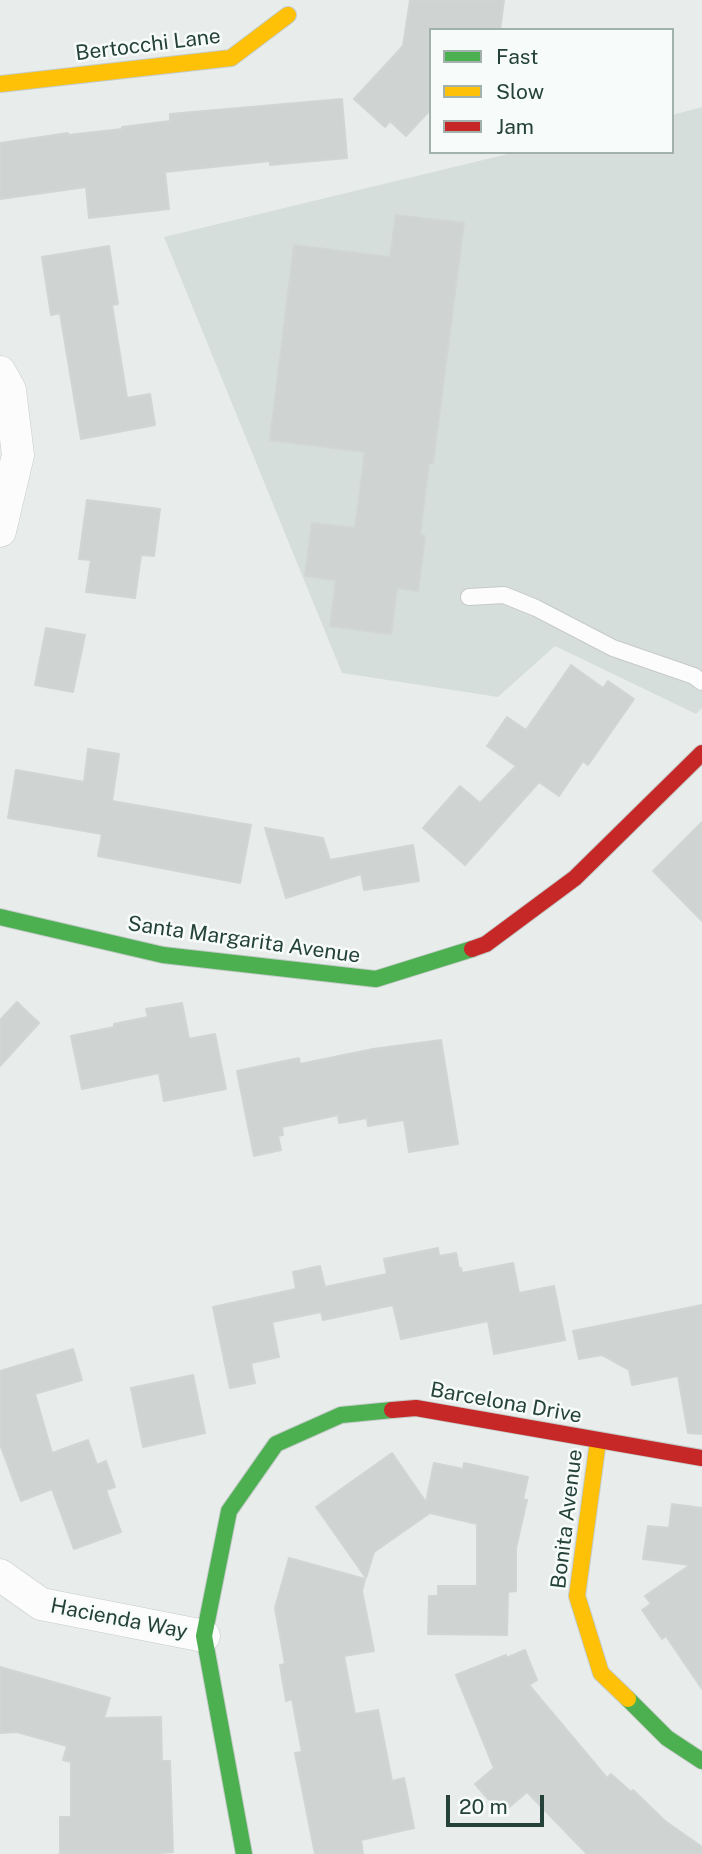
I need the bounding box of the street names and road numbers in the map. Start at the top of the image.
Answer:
street label: Bertocchi Lane [74,24,222,66]
street label: Santa Margarita Avenue [126,911,362,969]
street label: Barcelona Drive [428,1377,584,1429]
street label: Bonita Avenue [546,1448,588,1590]
street label: Hacienda Way [48,1593,190,1645]

